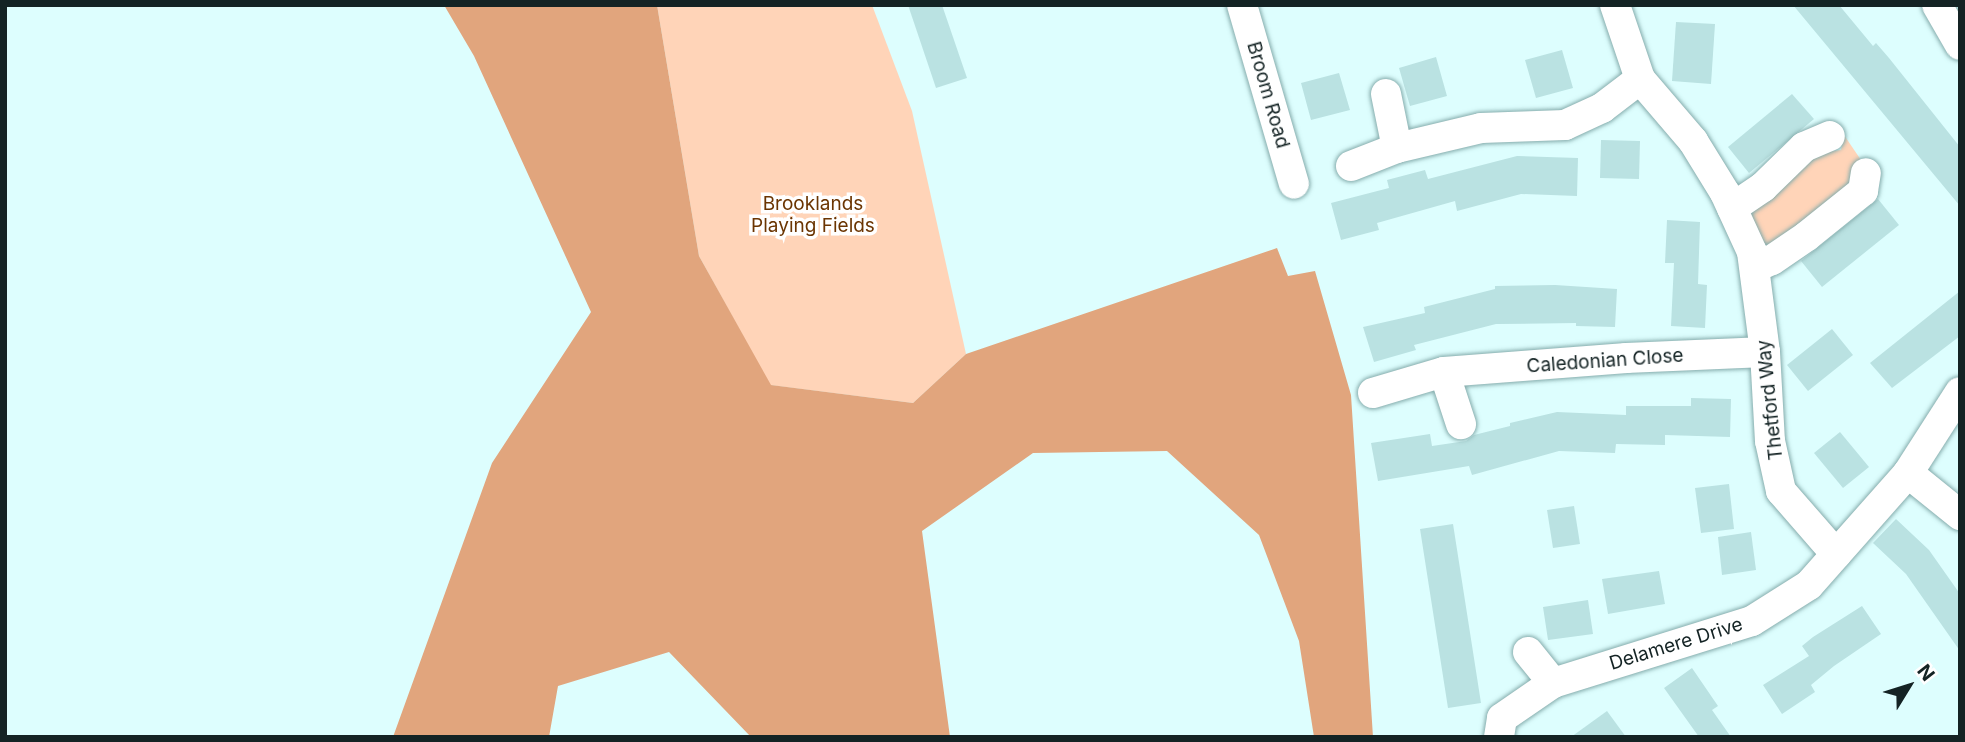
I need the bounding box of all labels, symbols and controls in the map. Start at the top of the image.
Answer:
street label: Broom Road [1242,39,1294,151]
park label: Brooklands Playing Fields [751,193,875,237]
street label: Thetford Way [1752,339,1788,461]
street label: Caledonian Close [1526,344,1684,378]
street label: Delamere Drive [1607,613,1745,675]
north arrow [1874,651,1944,721]
text: N [1912,660,1939,686]

